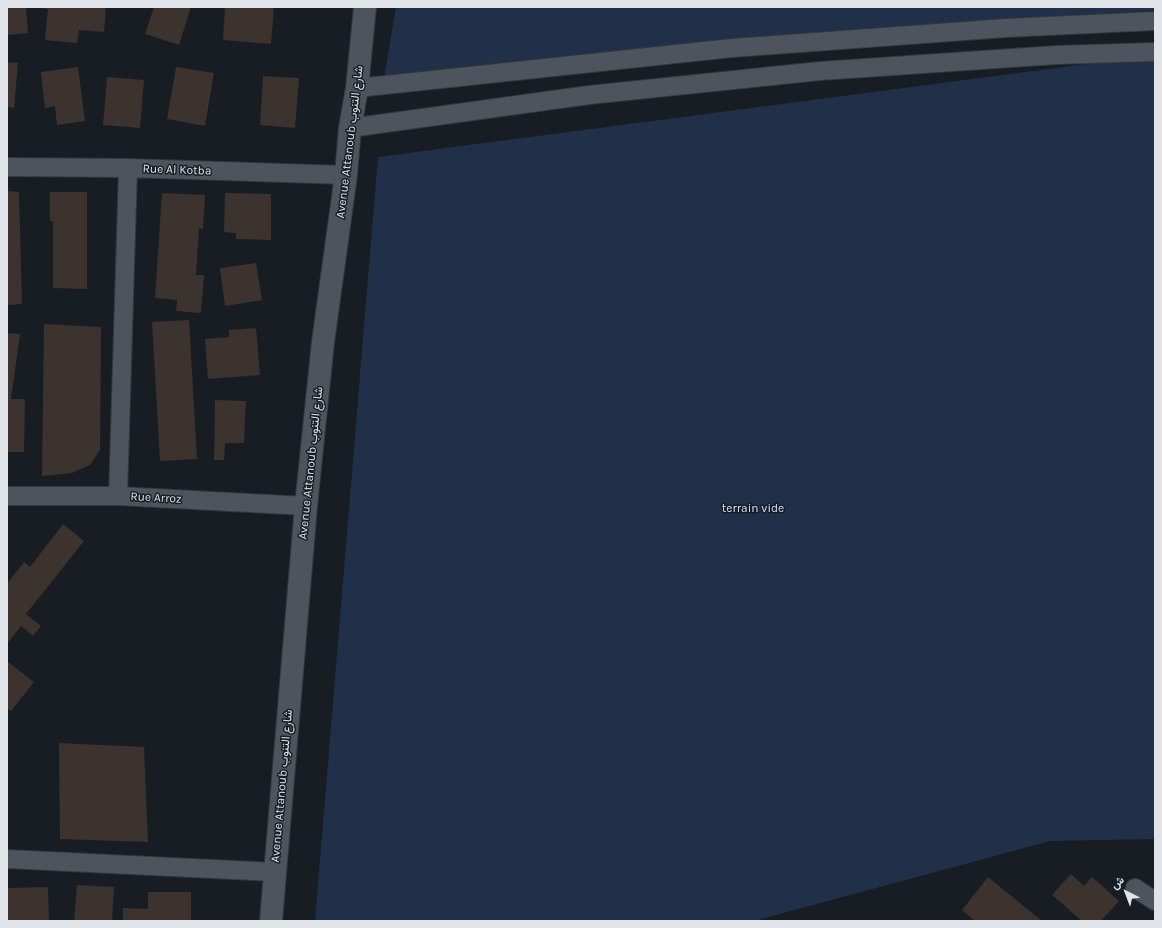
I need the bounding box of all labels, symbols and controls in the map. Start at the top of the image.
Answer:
street label: Avenue Attanoub شارع التنوب [333,65,367,219]
street label: Rue Al Kotba [142,162,212,178]
street label: Avenue Attanoub شارع التنوب [296,386,326,540]
street label: Rue Arroz [130,489,182,507]
park label: terrain vide [722,502,784,516]
street label: Avenue Attanoub شارع التنوب [268,709,296,863]
north arrow [1106,872,1146,912]
text: ش [1108,873,1127,892]

